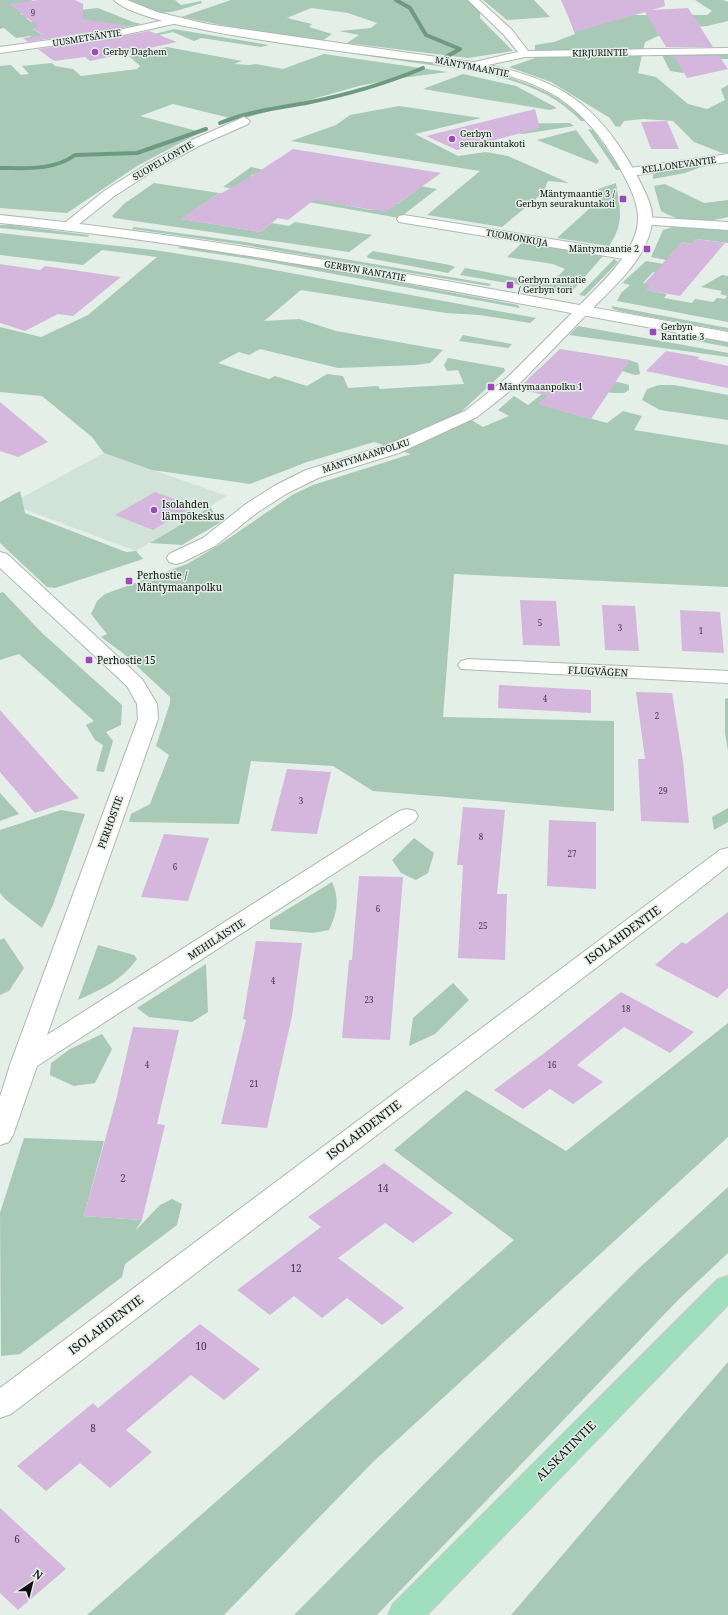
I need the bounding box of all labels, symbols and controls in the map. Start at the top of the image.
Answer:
house number: 9 [31,7,35,18]
street label: UUSMETSÄNTIE [51,26,123,49]
place label: Gerby Daghem [103,45,167,58]
street label: KIRJURINTIE [572,46,628,59]
marker: Gerby Daghem [90,47,100,57]
street label: MÄNTYMAANTIE [434,53,511,80]
place label: Gerbyn seurakuntakoti [460,127,525,150]
marker: Gerbyn seurakuntakoti [447,134,457,144]
street label: SUOPELLONTIE [130,138,196,183]
street label: KELLONEVANTIE [641,153,717,176]
place label: Mäntymaantie 3 / Gerbyn seurakuntakoti [516,187,615,210]
marker: Mäntymaantie 3 / Gerbyn seurakuntakoti [618,194,628,204]
street label: TUOMONKUJA [485,226,550,249]
place label: Mäntymaantie 2 [569,242,639,255]
marker: Mäntymaantie 2 [642,244,652,254]
street label: GERBYN RANTATIE [323,257,407,284]
place label: Gerbyn rantatie / Gerbyn tori [518,273,586,296]
marker: Gerbyn rantatie / Gerbyn tori [505,280,515,290]
place label: Gerbyn Rantatie 3 [661,320,704,343]
marker: Gerbyn Rantatie 3 [648,327,658,337]
place label: Mäntymaanpolku 1 [499,380,583,393]
marker: Mäntymaanpolku 1 [486,382,496,392]
street label: MÄNTYMAANPOLKU [320,435,412,476]
place label: Isolahden lämpökeskus [162,497,225,523]
marker: Isolahden lämpökeskus [149,505,159,515]
place label: Perhostie / Mäntymaanpolku [137,568,223,594]
marker: Perhostie / Mäntymaanpolku [124,576,134,586]
house number: 5 [538,617,542,628]
house number: 3 [618,622,623,633]
house number: 1 [699,625,703,636]
place label: Perhostie 15 [97,653,156,667]
marker: Perhostie 15 [84,655,94,665]
street label: FLUGVÄGEN [568,662,629,680]
house number: 4 [543,693,548,704]
house number: 2 [655,710,659,721]
house number: 29 [659,785,667,796]
street label: PERHOSTIE [94,794,126,850]
house number: 3 [299,795,304,806]
house number: 8 [479,831,484,842]
house number: 27 [568,848,577,859]
house number: 6 [173,861,178,872]
street label: ISOLAHDENTIE [581,901,664,968]
house number: 6 [376,903,381,914]
street label: MEHILÄISTIE [185,915,247,963]
house number: 25 [479,920,487,931]
house number: 4 [271,975,276,986]
house number: 23 [365,994,374,1005]
house number: 18 [622,1003,631,1014]
house number: 4 [145,1059,150,1070]
house number: 16 [548,1059,557,1070]
house number: 21 [250,1078,258,1089]
street label: ISOLAHDENTIE [323,1096,405,1163]
house number: 2 [120,1171,126,1185]
house number: 14 [377,1181,389,1195]
house number: 12 [290,1261,302,1275]
street label: ISOLAHDENTIE [65,1291,147,1358]
house number: 10 [195,1339,207,1353]
street label: ALSKATINTIE [532,1417,600,1485]
house number: 8 [90,1421,96,1435]
house number: 6 [14,1532,20,1546]
north arrow [12,1563,52,1603]
text: N [30,1566,46,1583]

